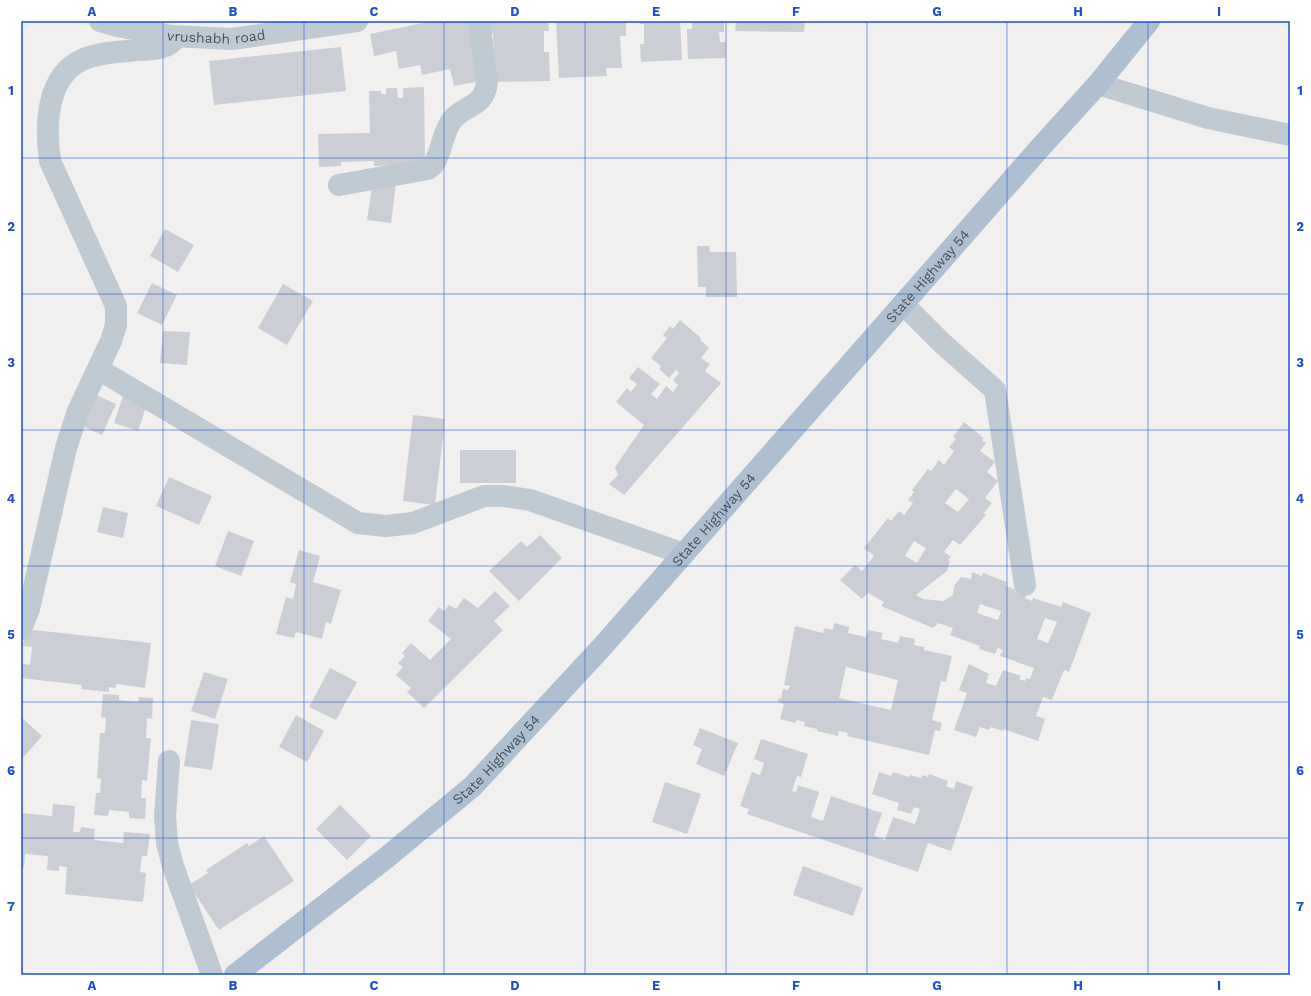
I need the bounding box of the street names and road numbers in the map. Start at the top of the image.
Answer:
street label: vrushabh road [166,26,266,47]
street label: State Highway 54 [882,226,973,326]
street label: State Highway 54 [669,470,759,570]
street label: State Highway 54 [449,711,543,808]

